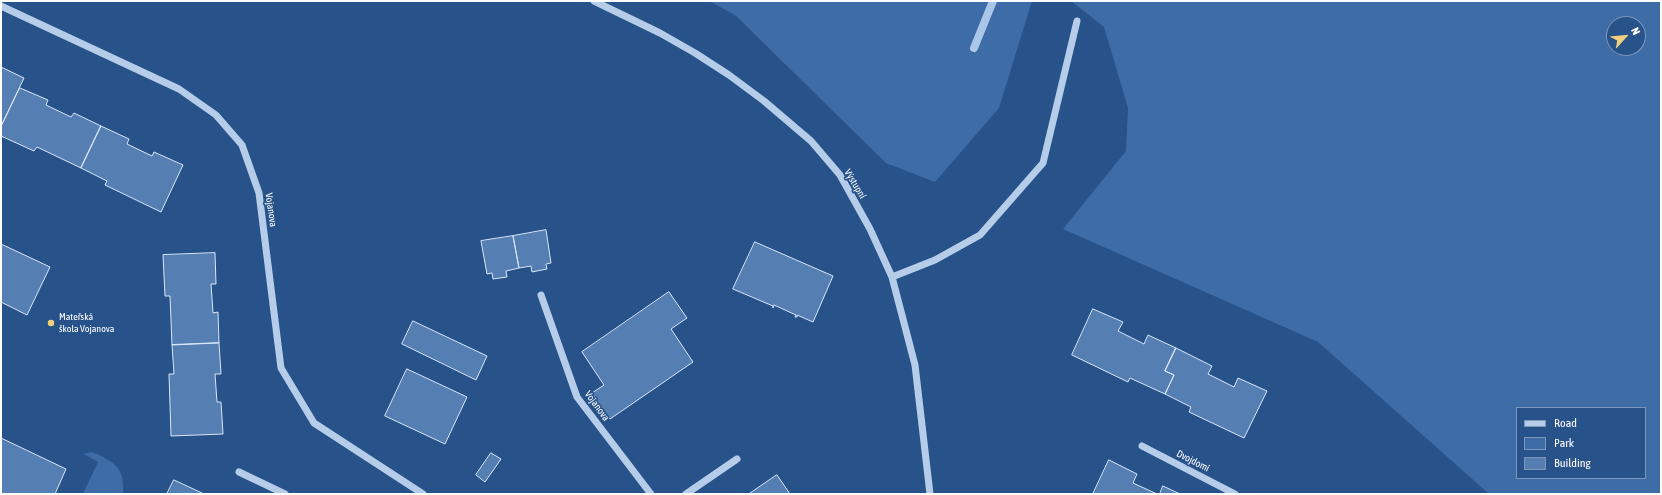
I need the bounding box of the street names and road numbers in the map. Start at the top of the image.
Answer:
street label: Výstupní [842,167,868,201]
street label: Vojanova [263,192,279,228]
street label: Vojanova [582,389,612,423]
street label: Dvojdomí [1174,448,1212,474]

